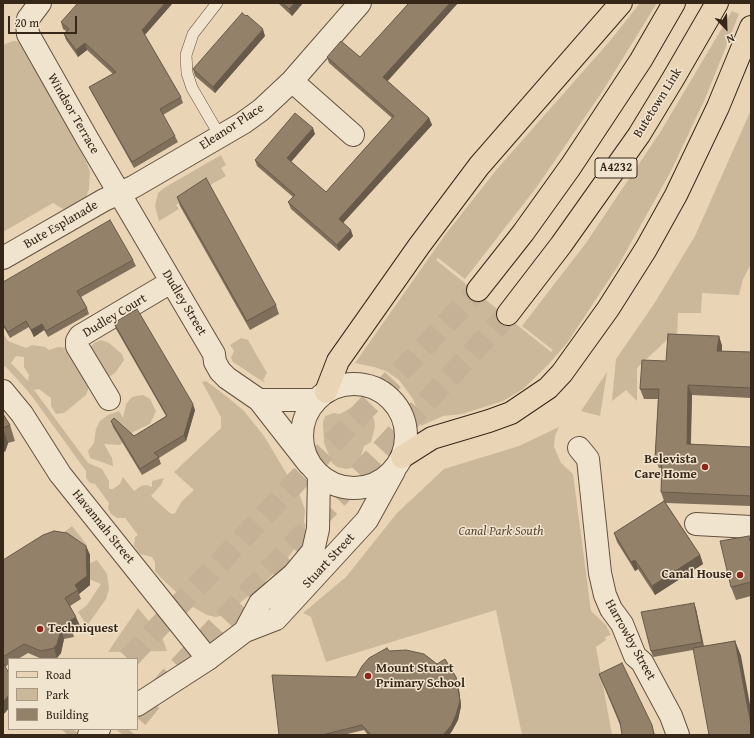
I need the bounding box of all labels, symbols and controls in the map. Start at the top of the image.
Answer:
scale bar [10,8,79,34]
north arrow [706,8,746,48]
text: 20 m [15,14,39,31]
text: N [724,30,737,48]
street label: Butetown Link [630,65,686,141]
street label: Windsor Terrace [44,71,102,157]
street label: Eleanor Place [197,101,267,153]
road number: A4232 [595,158,637,178]
street label: Bute Esplanade [21,197,101,253]
street label: Dudley Street [158,267,210,339]
street label: Dudley Court [80,291,150,341]
place label: Belevista Care Home [635,452,697,483]
marker: Belevista Care Home [700,462,710,472]
street label: Havannah Street [68,487,138,567]
park label: Canal Park South [458,524,544,540]
street label: Stuart Street [299,530,359,592]
place label: Canal House [661,567,732,583]
marker: Canal House [735,570,745,580]
street label: Harrowby Street [601,597,659,683]
place label: Techniquest [48,621,118,637]
marker: Techniquest [35,624,45,634]
legend [8,658,138,730]
place label: Mount Stuart Primary School [376,661,465,692]
text: Road [46,666,71,683]
marker: Mount Stuart Primary School [363,671,373,681]
text: Park [46,686,69,703]
text: Building [46,706,89,723]

